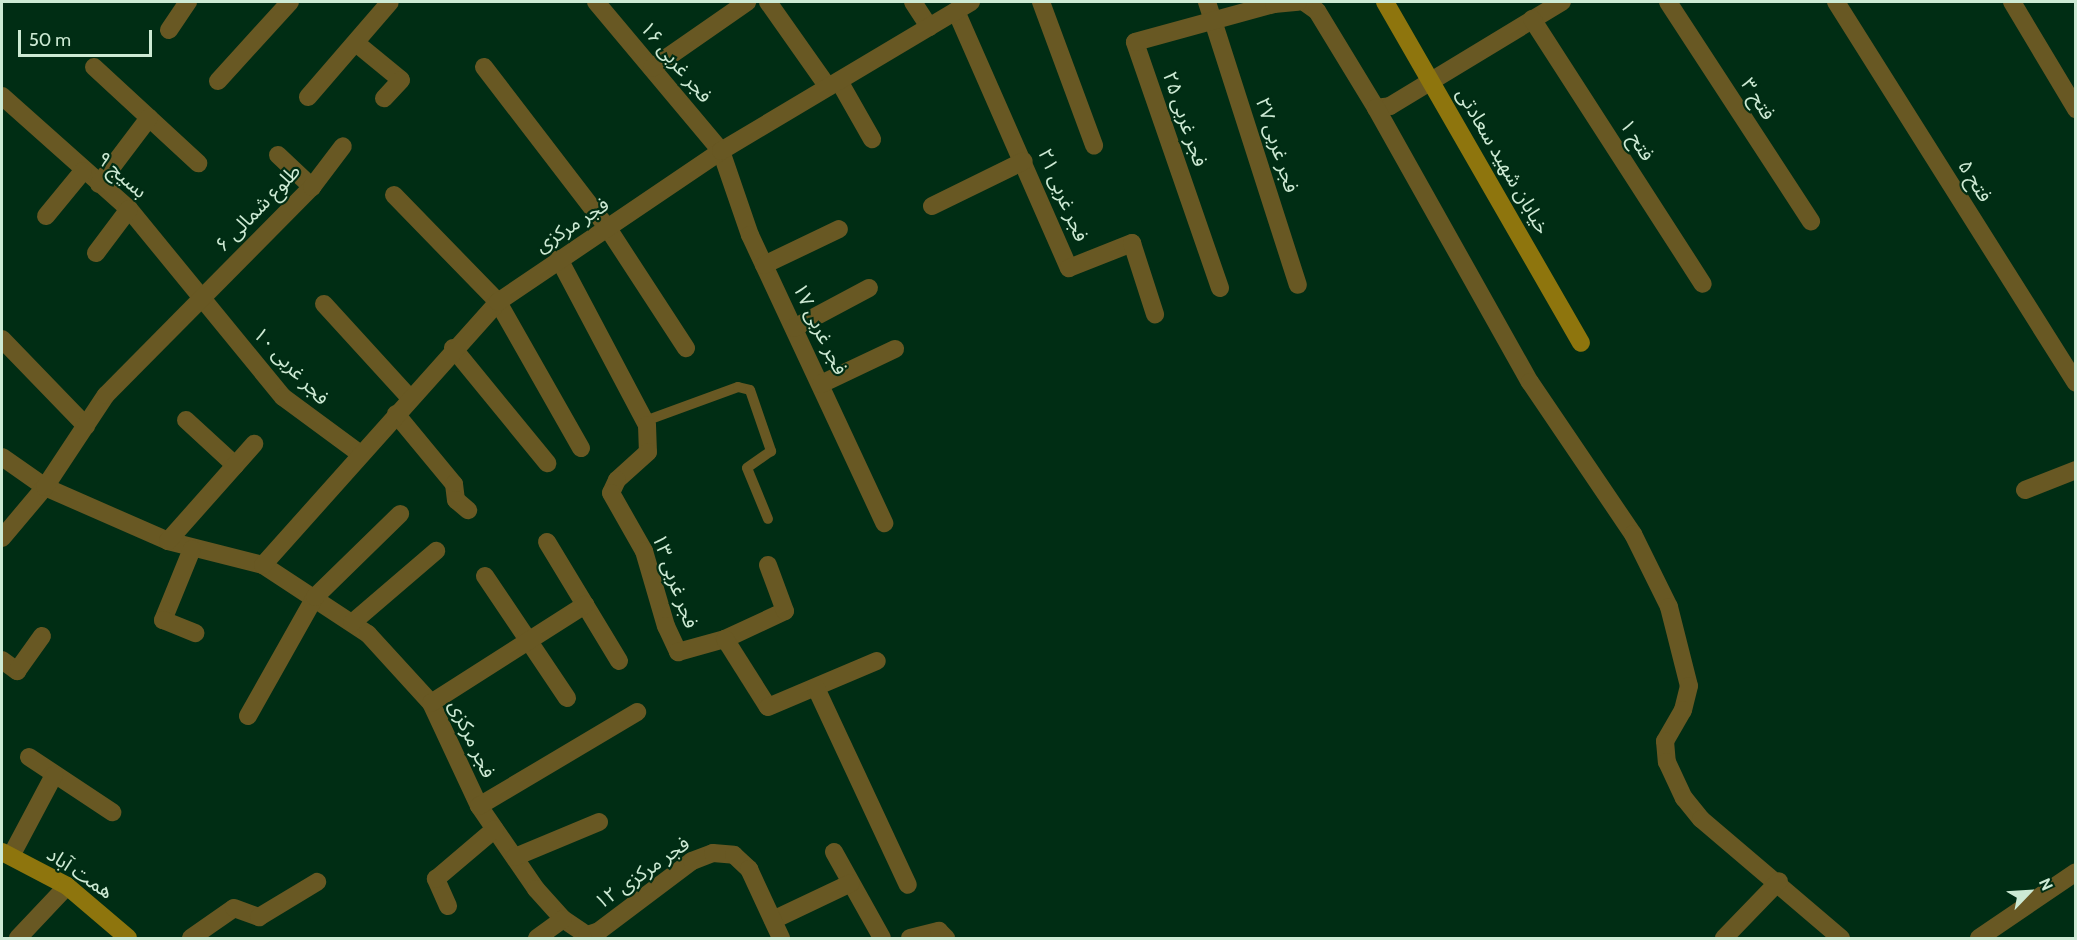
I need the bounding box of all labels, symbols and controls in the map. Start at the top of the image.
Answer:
street label: فجر غربی ۱۶ [635,16,717,108]
scale bar [21,18,154,56]
text: 50 m [29,29,71,51]
street label: فجر غربی ۲۵ [1158,68,1212,170]
street label: فتح ۳ [1736,73,1780,125]
street label: خیابان شهید سعادتی [1451,84,1555,238]
street label: فجر غربی ۲۷ [1250,94,1304,196]
street label: فتح ۱ [1615,114,1659,166]
street label: فجر غربی ۲۱ [1033,145,1093,245]
street label: بسیج ۹ [92,147,152,203]
street label: فتح ۵ [1953,155,1997,207]
street label: طلوع شمالی ۶ [210,159,306,257]
street label: فجر مرکزی [531,192,613,258]
street label: فجر غربی ۱۷ [788,279,852,379]
street label: فجر غربی ۱۰ [248,322,334,410]
street label: فجر غربی ۱۳ [647,530,703,632]
street label: فجر مرکزی [444,696,500,782]
street label: فجر مرکزی ۱۲ [590,831,694,915]
street label: همت آباد [42,842,118,904]
north arrow [1999,862,2059,922]
text: N [2035,875,2057,893]

